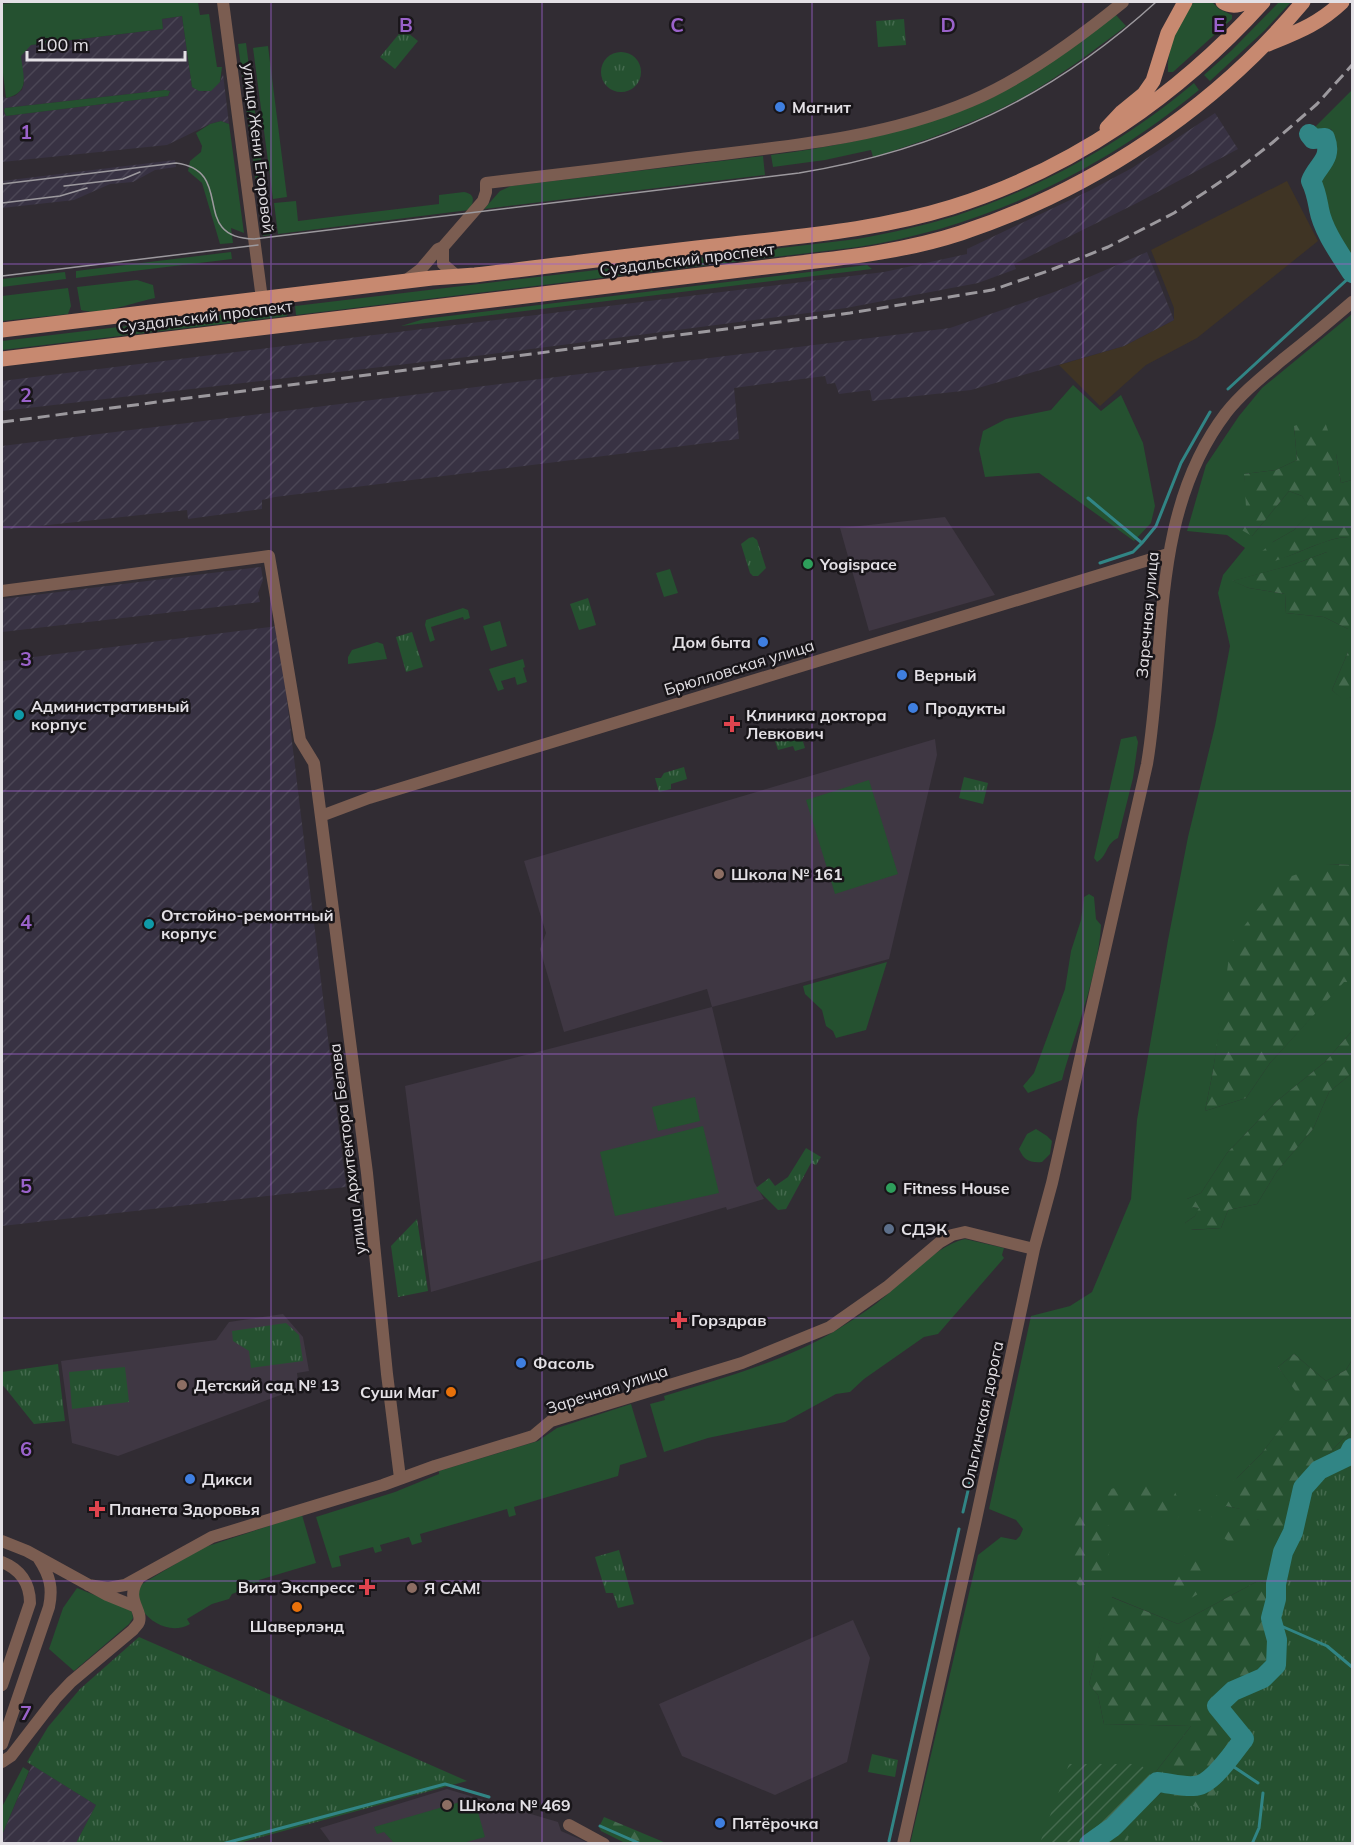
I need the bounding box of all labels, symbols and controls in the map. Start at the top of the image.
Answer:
text: B [399,12,413,37]
text: C [670,12,684,37]
text: D [940,12,956,37]
text: E [1213,12,1225,37]
scale bar [27,24,184,62]
text: 100 m [36,33,89,56]
street label: улица Жени Егоровой [239,62,279,234]
place label: Магнит [792,97,851,117]
marker: Магнит [773,100,787,114]
text: 1 [20,119,32,144]
street label: Суздальский проспект [598,238,776,280]
street label: Суздальский проспект [116,295,294,337]
text: 2 [20,382,32,407]
street label: Заречная улица [1132,551,1162,679]
place label: Yogispace [819,554,897,574]
marker: Yogispace [801,557,815,571]
place label: Дом быта [672,632,751,652]
street label: Брюлловская улица [661,635,817,699]
marker: Дом быта [756,635,770,649]
text: 3 [20,646,32,671]
place label: Верный [914,665,977,685]
marker: Верный [895,668,909,682]
place label: Административный корпус [31,696,189,734]
place label: Продукты [925,698,1006,718]
marker: Продукты [906,701,920,715]
place label: Клиника доктора Левкович [746,705,887,743]
marker: Административный корпус [12,708,26,722]
marker: Клиника доктора Левкович [723,715,741,733]
place label: Школа № 161 [731,864,843,884]
marker: Школа № 161 [712,867,726,881]
place label: Отстойно-ремонтный корпус [161,905,334,943]
text: 4 [20,909,32,934]
marker: Отстойно-ремонтный корпус [142,917,156,931]
street label: улица Архитектора Белова [324,1042,370,1256]
text: 5 [20,1173,32,1198]
place label: Fitness House [903,1178,1010,1198]
marker: Fitness House [884,1181,898,1195]
place label: СДЭК [901,1219,947,1239]
marker: СДЭК [882,1222,896,1236]
place label: Горздрав [691,1310,766,1330]
marker: Горздрав [672,1313,686,1327]
street label: Ольгинская дорога [957,1339,1007,1491]
place label: Фасоль [533,1353,594,1373]
marker: Фасоль [514,1356,528,1370]
street label: Заречная улица [544,1360,670,1418]
place label: Детский сад № 13 [194,1375,340,1395]
marker: Детский сад № 13 [175,1378,189,1392]
place label: Суши Маг [360,1382,440,1402]
marker: Суши Маг [444,1385,458,1399]
text: 6 [20,1436,32,1461]
place label: Дикси [202,1469,252,1489]
marker: Дикси [183,1472,197,1486]
place label: Планета Здоровья [109,1499,260,1519]
marker: Планета Здоровья [90,1502,104,1516]
place label: Вита Экспресс [238,1577,355,1597]
place label: Я САМ! [424,1578,480,1598]
marker: Вита Экспресс [360,1580,374,1594]
marker: Я САМ! [405,1581,419,1595]
marker: Шаверлэнд [290,1600,304,1614]
place label: Шаверлэнд [250,1616,344,1636]
text: 7 [20,1700,32,1725]
place label: Школа № 469 [459,1795,571,1815]
marker: Школа № 469 [440,1798,454,1812]
place label: Пятёрочка [732,1813,819,1833]
marker: Пятёрочка [713,1816,727,1830]

